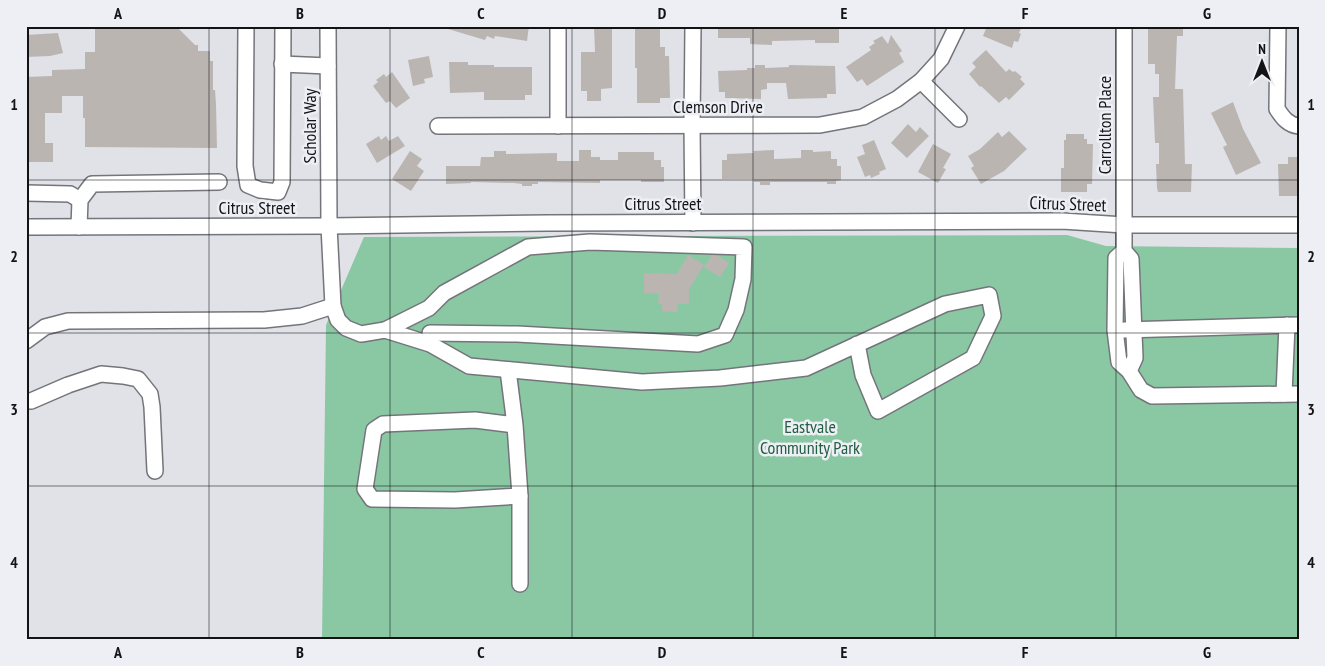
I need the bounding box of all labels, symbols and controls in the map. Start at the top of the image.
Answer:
text: A [113,3,123,23]
text: B [296,3,304,23]
text: C [477,3,485,23]
text: D [658,3,667,23]
text: E [841,3,848,23]
text: F [1022,3,1029,23]
text: G [1203,3,1211,23]
north arrow [1238,38,1288,88]
text: N [1258,40,1266,58]
street label: Carrollton Place [1093,76,1116,174]
street label: Scholar Way [298,88,321,164]
text: 1 [10,94,18,114]
text: 1 [1307,94,1315,114]
street label: Clemson Drive [673,95,763,118]
street label: Citrus Street [1029,191,1107,216]
street label: Citrus Street [624,192,702,215]
street label: Citrus Street [218,196,296,219]
text: 2 [10,246,18,266]
text: 2 [1307,246,1315,266]
text: 3 [10,399,18,419]
text: 3 [1307,399,1315,419]
park label: Eastvale Community Park [760,415,860,459]
text: 4 [10,552,18,572]
text: 4 [1307,552,1315,572]
text: A [113,642,123,662]
text: B [296,642,304,662]
text: C [477,642,485,662]
text: D [658,642,667,662]
text: E [841,642,848,662]
text: F [1022,642,1029,662]
text: G [1203,642,1211,662]

